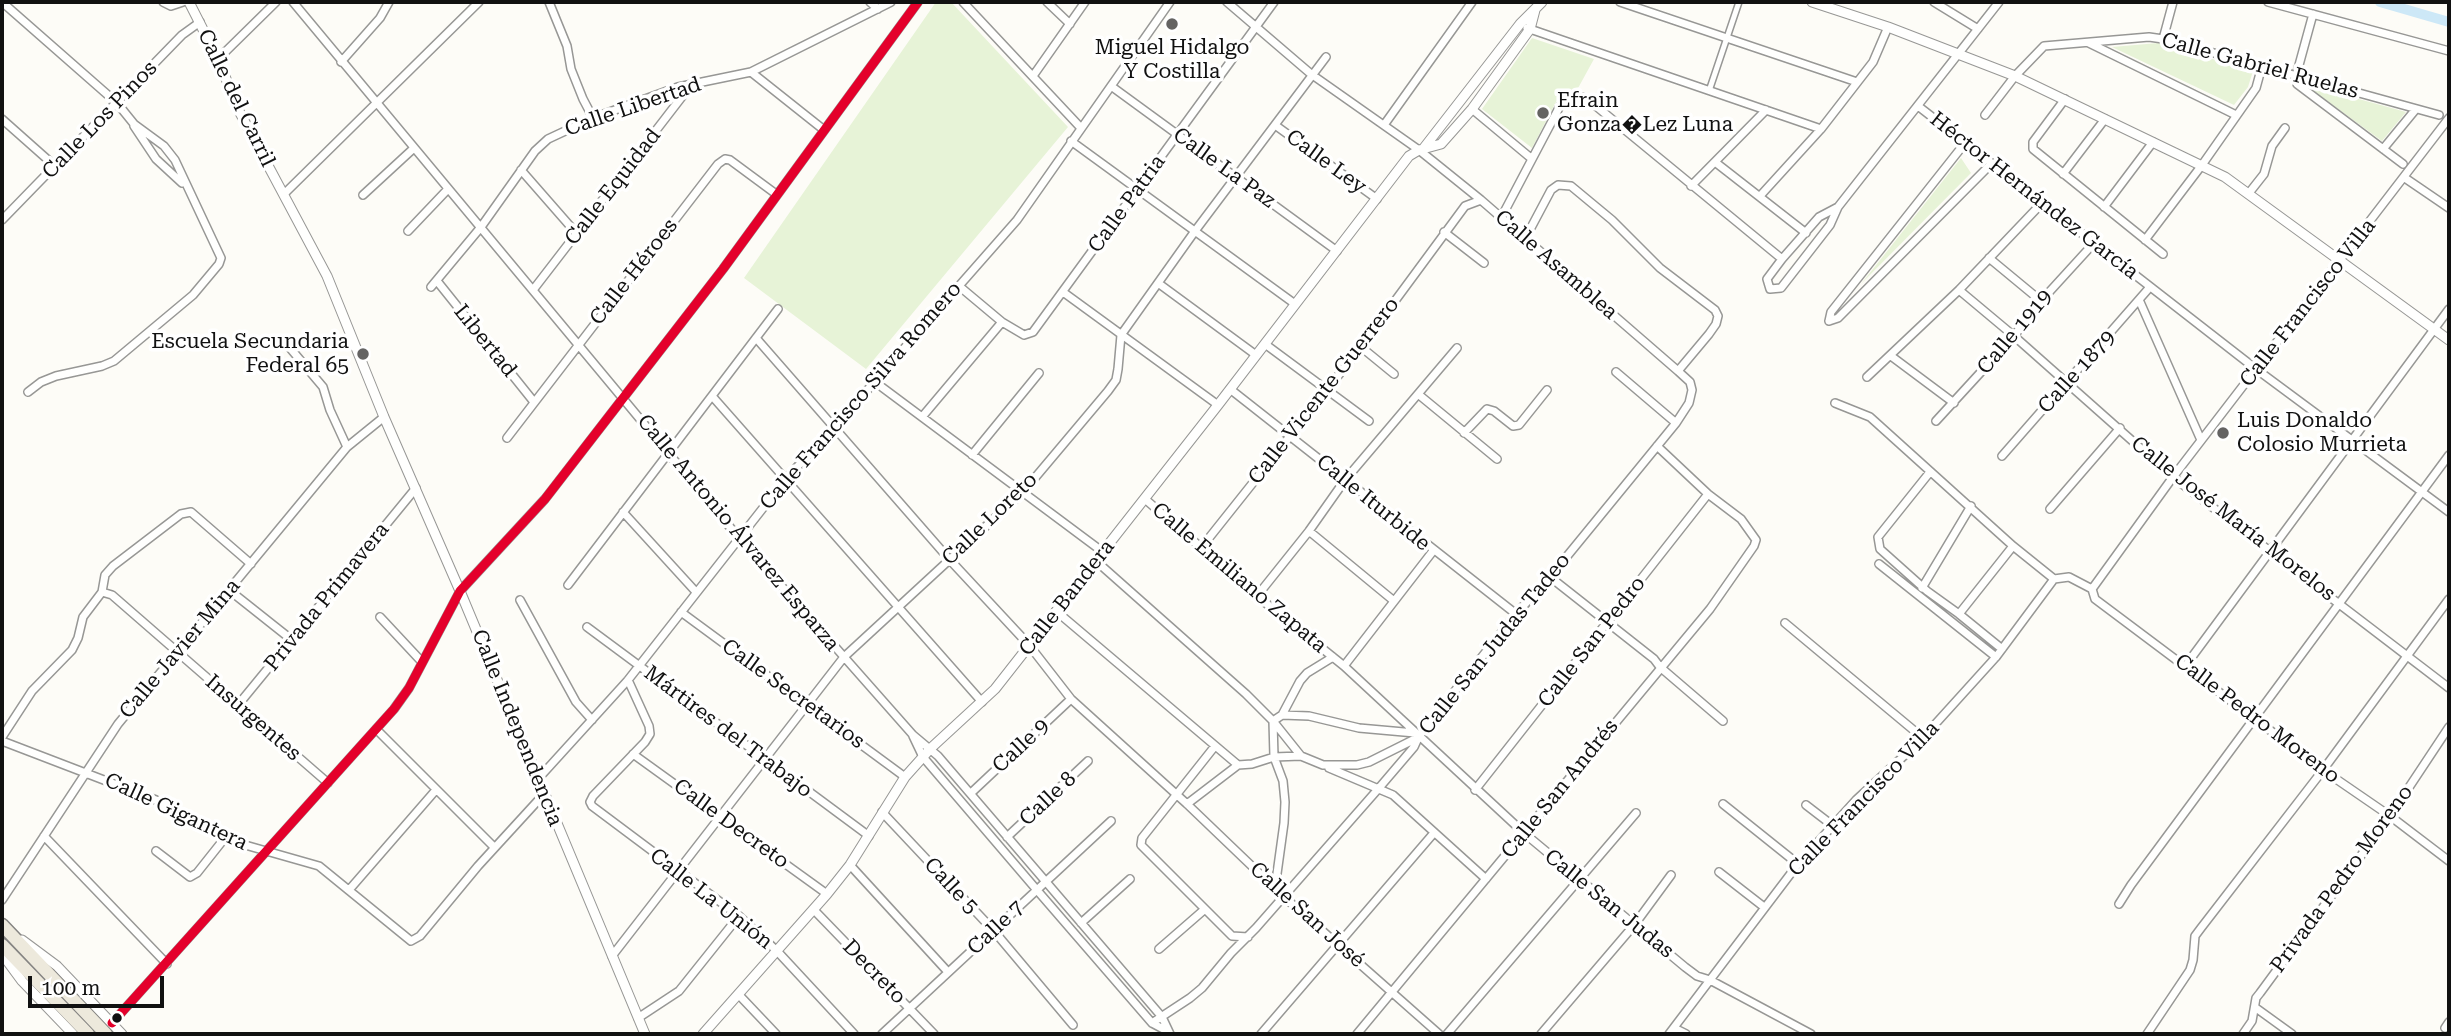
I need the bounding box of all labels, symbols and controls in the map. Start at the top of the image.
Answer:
marker: Miguel Hidalgo Y Costilla [1164,16,1180,32]
street label: Calle del Carril [192,25,280,171]
street label: Calle Gabriel Ruelas [2159,28,2361,104]
place label: Miguel Hidalgo Y Costilla [1095,35,1249,85]
street label: Calle Los Pinos [37,56,163,184]
street label: Calle Libertad [562,72,704,142]
place label: Efrain Gonza�Lez Luna [1557,88,1733,138]
marker: Efrain Gonza�Lez Luna [1535,105,1551,121]
street label: Héctor Hernández García [1925,107,2143,285]
street label: Calle La Paz [1168,122,1280,214]
street label: Calle Equidad [560,124,666,250]
street label: Calle Ley [1281,124,1371,200]
street label: Calle Patria [1083,150,1171,258]
street label: Calle Asamblea [1490,205,1622,325]
street label: Calle Héroes [585,214,683,330]
street label: Calle Francisco Villa [2235,214,2381,392]
street label: Calle Francisco Silva Romero [755,277,967,515]
street label: Calle 1919 [1972,284,2058,380]
street label: Calle Vicente Guerrero [1243,293,1405,489]
street label: Libertad [448,300,522,382]
street label: Calle 1879 [2033,325,2121,419]
place label: Escuela Secundaria Federal 65 [151,329,349,379]
marker: Escuela Secundaria Federal 65 [355,346,371,362]
place label: Luis Donaldo Colosio Murrieta [2237,408,2407,458]
street label: Calle Antonio Álvarez Esparza [631,409,845,657]
marker: Luis Donaldo Colosio Murrieta [2215,425,2231,441]
street label: Calle José María Morelos [2126,431,2340,607]
street label: Calle Iturbide [1311,449,1435,557]
street label: Calle Loreto [937,467,1043,571]
street label: Calle Emiliano Zapata [1147,498,1331,658]
street label: Privada Primavera [259,518,395,676]
street label: Calle Bandera [1014,535,1120,661]
street label: Calle San Judas Tadeo [1414,548,1576,740]
street label: Calle San Pedro [1533,572,1651,712]
street label: Calle Javier Mina [114,574,246,724]
street label: Calle Independencia [466,626,568,830]
street label: Calle Secretarios [717,634,869,754]
street label: Calle Pedro Moreno [2170,649,2344,789]
street label: Mártires del Trabajo [639,661,817,803]
street label: Insurgentes [200,670,306,766]
street label: Calle 9 [988,714,1054,778]
street label: Calle San Andrés [1496,715,1624,863]
street label: Calle Francisco Villa [1783,716,1945,882]
street label: Calle 8 [1015,767,1081,831]
street label: Calle Gigantera [101,768,251,856]
street label: Calle Decreto [668,774,794,874]
street label: Privada Pedro Moreno [2265,780,2419,978]
street label: Calle La Unión [644,843,778,955]
street label: Calle San Judas [1539,844,1679,964]
street label: Calle 5 [919,853,983,919]
street label: Calle San José [1244,857,1370,973]
street label: Calle 7 [963,896,1029,960]
street label: Decreto [837,934,911,1010]
scale bar [32,962,168,1006]
text: 100 m [41,976,101,1000]
unlabelled marker [110,1011,124,1025]

